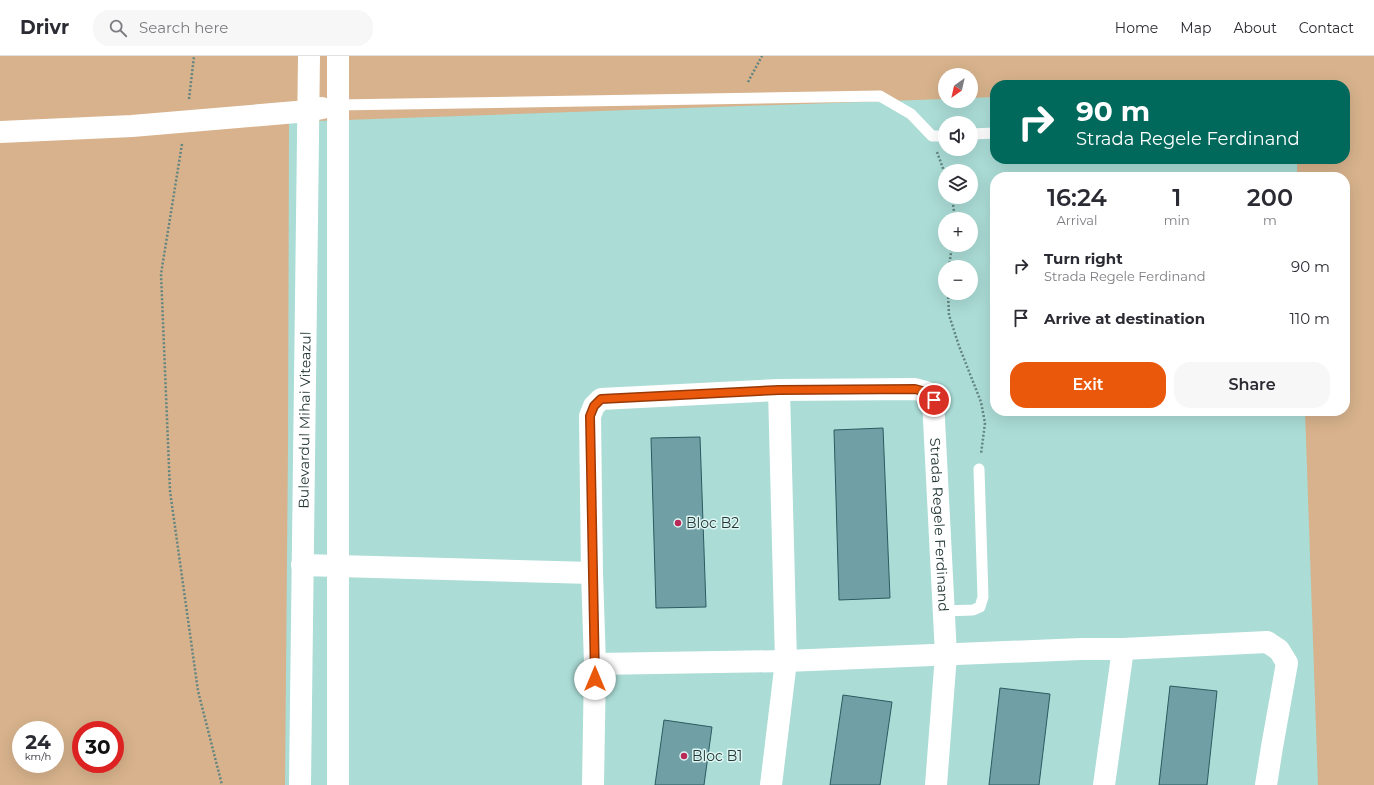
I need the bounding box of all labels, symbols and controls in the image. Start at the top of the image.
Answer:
search box [93,10,373,46]
text: Drivr [20,16,69,39]
icon: search [107,17,129,39]
text: Search here [139,18,228,37]
text: Home [1115,19,1158,37]
text: Map [1180,19,1211,37]
text: About [1233,19,1277,37]
text: Contact [1299,19,1354,37]
north arrow [938,68,978,108]
map controls [938,68,978,300]
text: 90 m [1076,94,1150,128]
icon: right [1010,96,1062,148]
button: sound [938,116,978,156]
text: Strada Regele Ferdinand [1076,128,1300,150]
button: layers [938,164,978,204]
text: 16:24 [1047,183,1107,212]
text: 1 [1172,183,1181,212]
text: 200 [1247,183,1293,212]
button: + [938,212,978,252]
text: Arrival [1056,212,1097,228]
text: min [1164,212,1190,228]
text: m [1263,212,1277,228]
text: Turn right [1044,249,1123,268]
icon: right [1010,255,1032,277]
text: 90 m [1291,257,1330,276]
button: − [938,260,978,300]
text: Strada Regele Ferdinand [1044,268,1206,284]
icon: arrive [1010,307,1032,329]
text: Arrive at destination [1044,309,1205,328]
text: 110 m [1289,309,1330,328]
street label: Bulevardul Mihai Viteazul [294,331,315,509]
button: Exit [1010,362,1166,408]
button: Share [1174,362,1330,408]
pin [917,383,951,417]
icon: arrive [923,389,945,411]
street label: Strada Regele Ferdinand [926,437,953,612]
place label: Bloc B2 [686,514,739,532]
marker: Bloc B2 [673,518,683,528]
position arrow [574,658,616,700]
speed limit sign: 30 [72,721,124,773]
text: 24 [25,730,51,754]
place label: Bloc B1 [692,747,742,765]
text: km/h [25,750,51,763]
marker: Bloc B1 [679,751,689,761]

